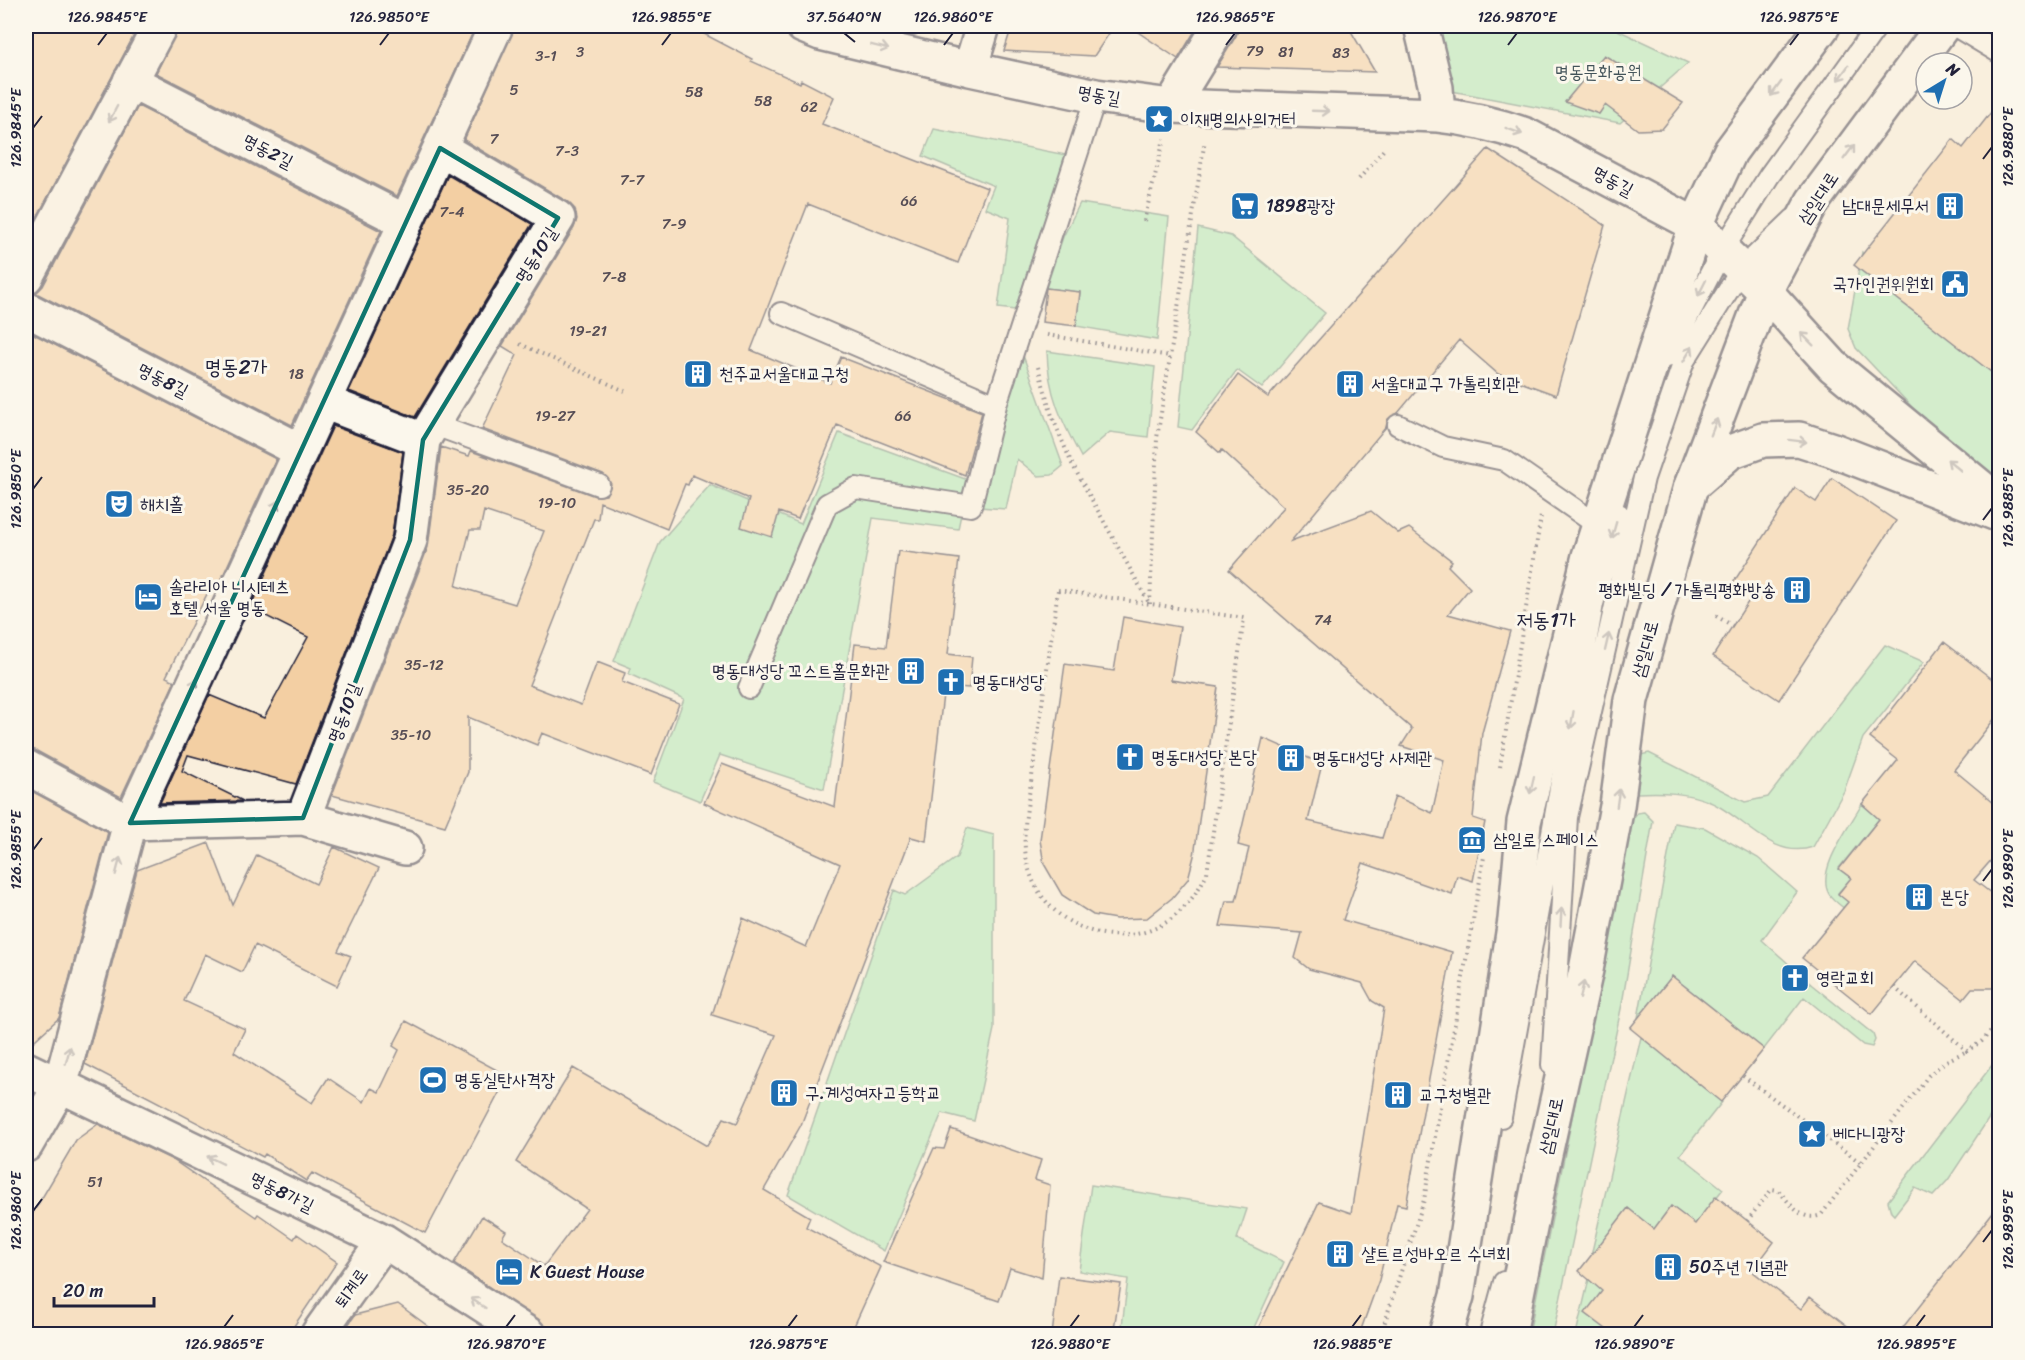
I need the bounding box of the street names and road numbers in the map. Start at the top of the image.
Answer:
street label: 명동길 [1075,75,1124,115]
street label: 명동2길 [237,125,300,178]
street label: 명동길 [1586,157,1640,206]
street label: 삼일대로 [1789,165,1847,231]
street label: 명동10길 [506,220,566,290]
street label: 명동8길 [132,353,195,407]
street label: 삼일대로 [1622,617,1668,681]
street label: 명동10길 [318,678,370,748]
street label: 삼일대로 [1529,1094,1573,1158]
street label: 명동8가길 [244,1163,320,1222]
street label: 퇴계로 [325,1261,377,1315]

